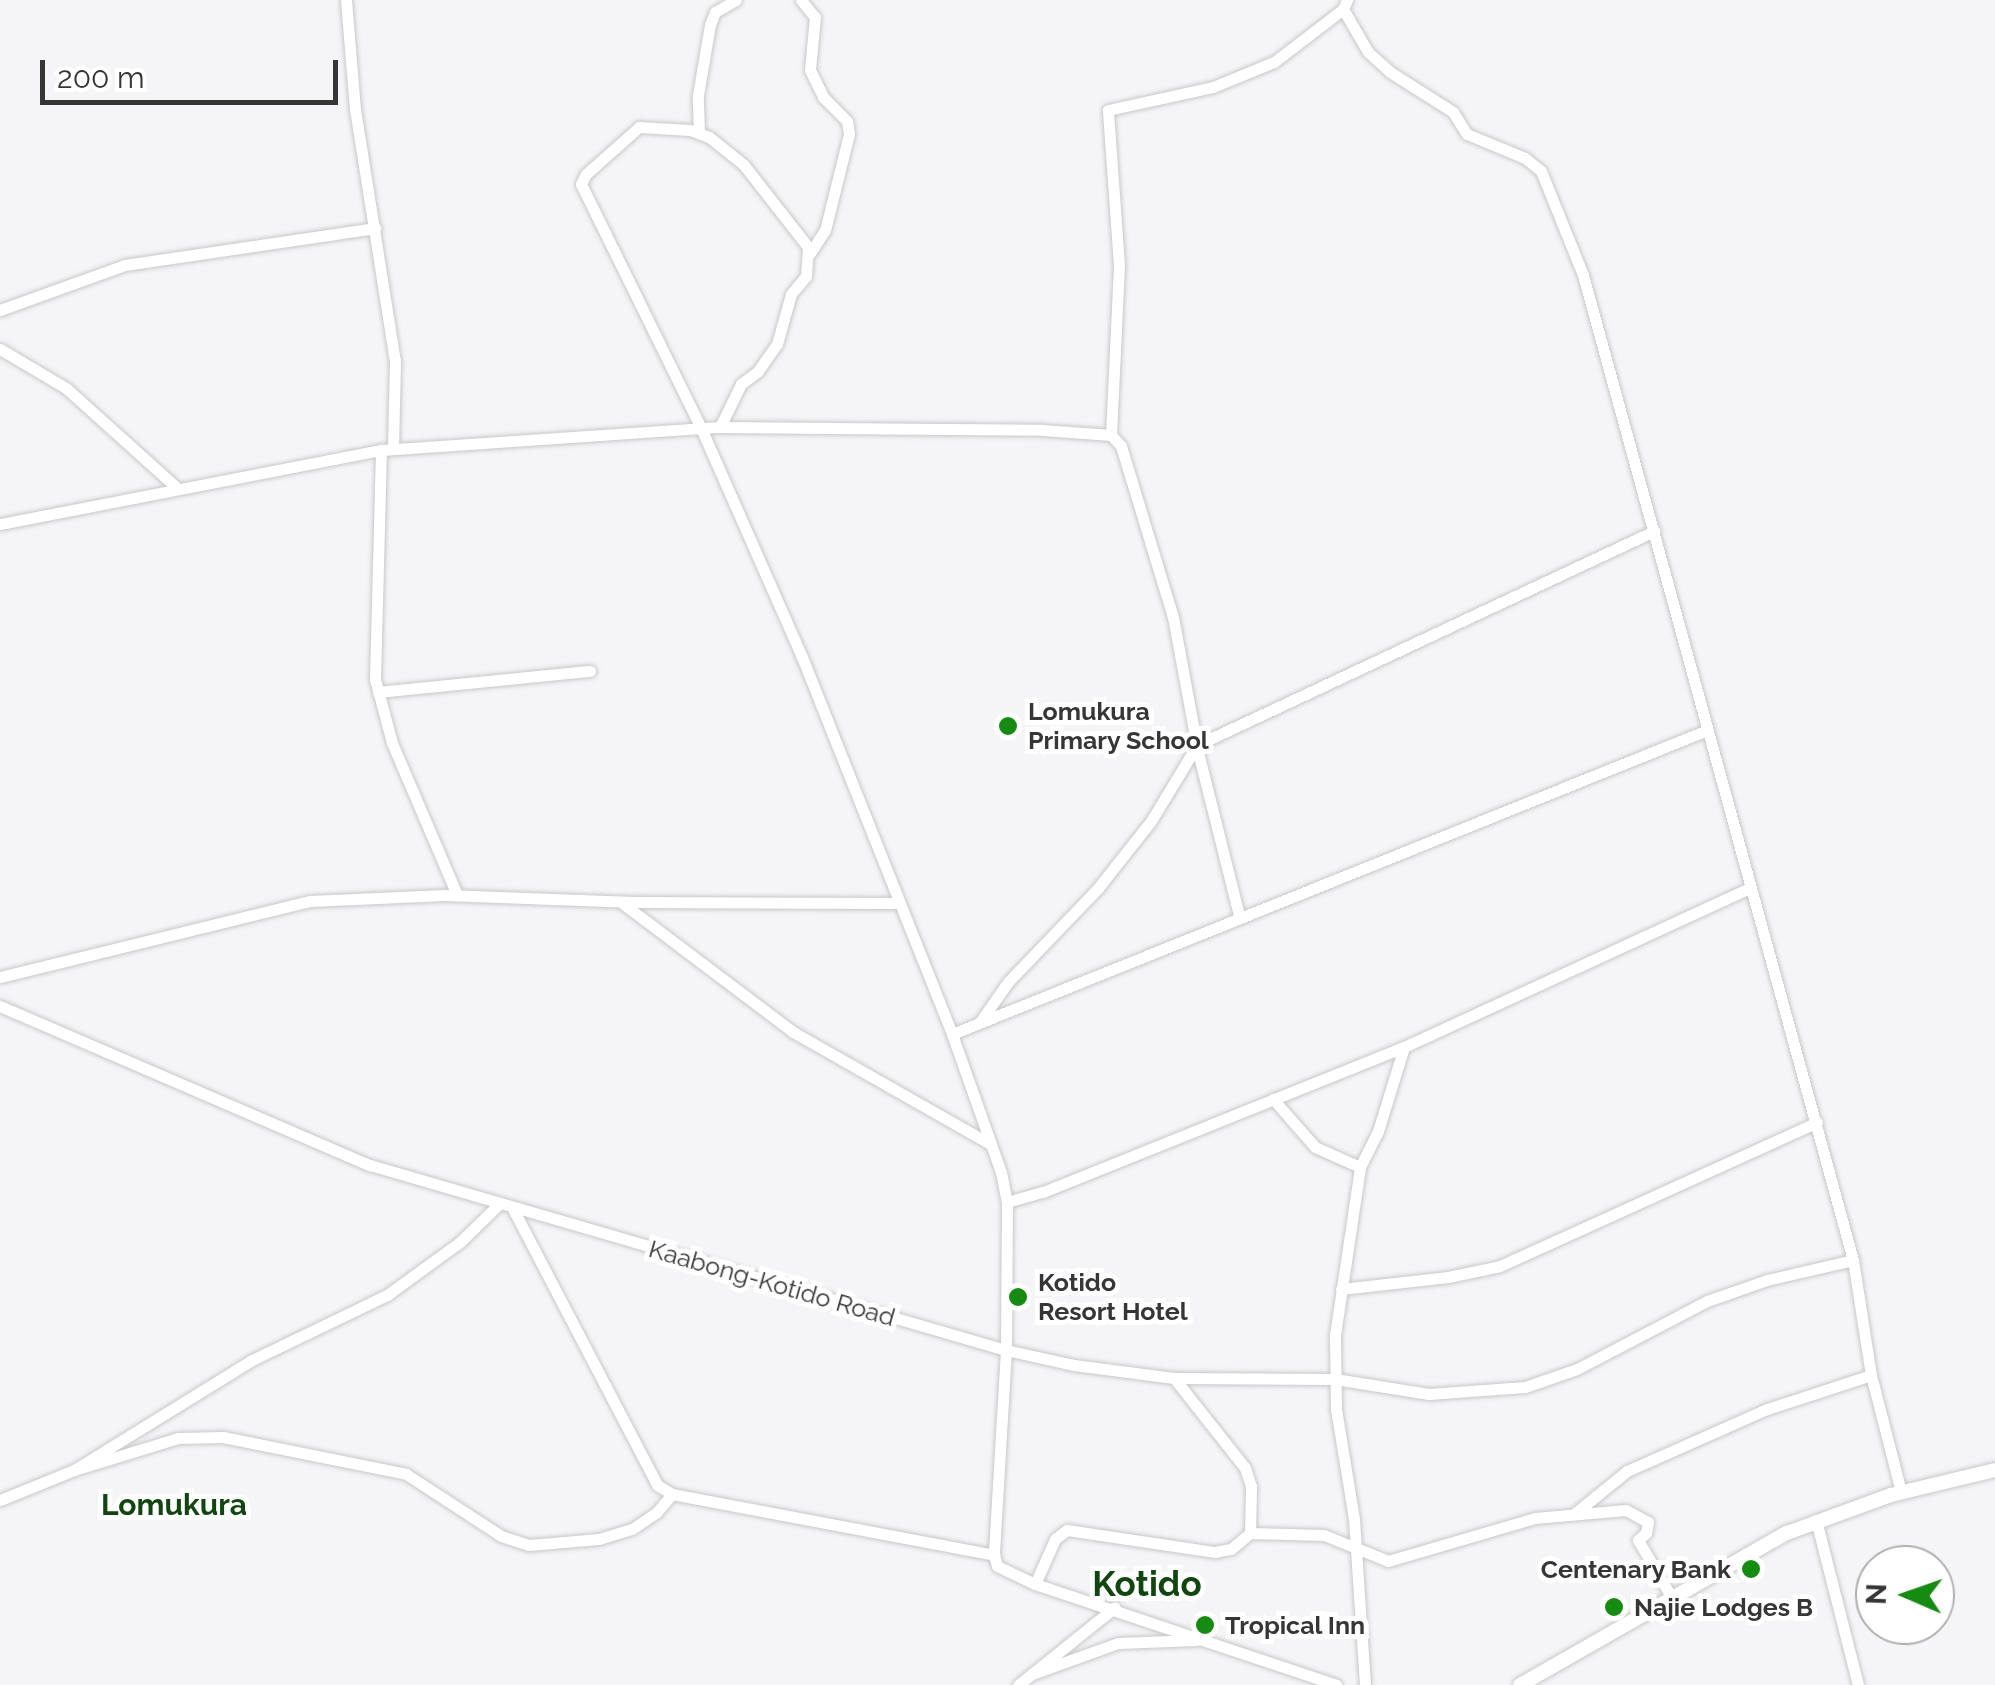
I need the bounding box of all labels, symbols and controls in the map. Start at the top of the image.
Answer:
scale bar [45,40,342,102]
text: 200 m [57,60,145,95]
place label: Lomukura Primary School [1028,697,1209,756]
marker: Lomukura Primary School [997,715,1019,737]
street label: Kaabong-Kotido Road [645,1233,899,1333]
place label: Kotido Resort Hotel [1038,1268,1188,1327]
marker: Kotido Resort Hotel [1007,1286,1029,1308]
district label: Lomukura [101,1487,247,1523]
north arrow [1855,1545,1955,1645]
place label: Centenary Bank [1540,1554,1731,1584]
marker: Centenary Bank [1740,1558,1762,1580]
district label: Kotido [1092,1563,1202,1605]
text: N [1860,1583,1893,1605]
place label: Najie Lodges B [1634,1592,1813,1622]
marker: Najie Lodges B [1603,1596,1625,1618]
place label: Tropical Inn [1225,1610,1366,1640]
marker: Tropical Inn [1194,1614,1216,1636]

